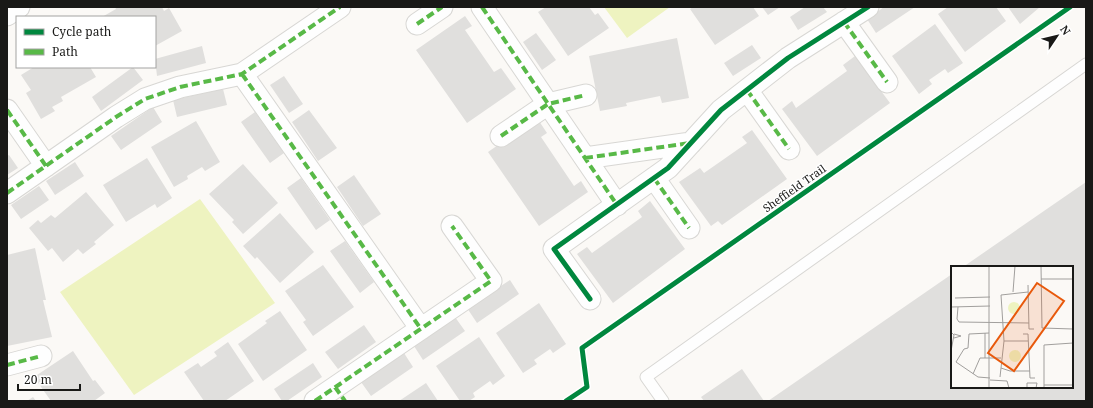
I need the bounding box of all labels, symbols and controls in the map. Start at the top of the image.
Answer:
legend [16,16,156,68]
north arrow [1037,16,1077,56]
text: N [1057,22,1074,38]
text: Cycle path [52,23,112,40]
text: Path [52,43,78,60]
street label: Sheffield Trail [760,160,829,215]
inset map [951,266,1073,388]
scale bar [18,366,80,392]
text: 20 m [24,371,52,388]

